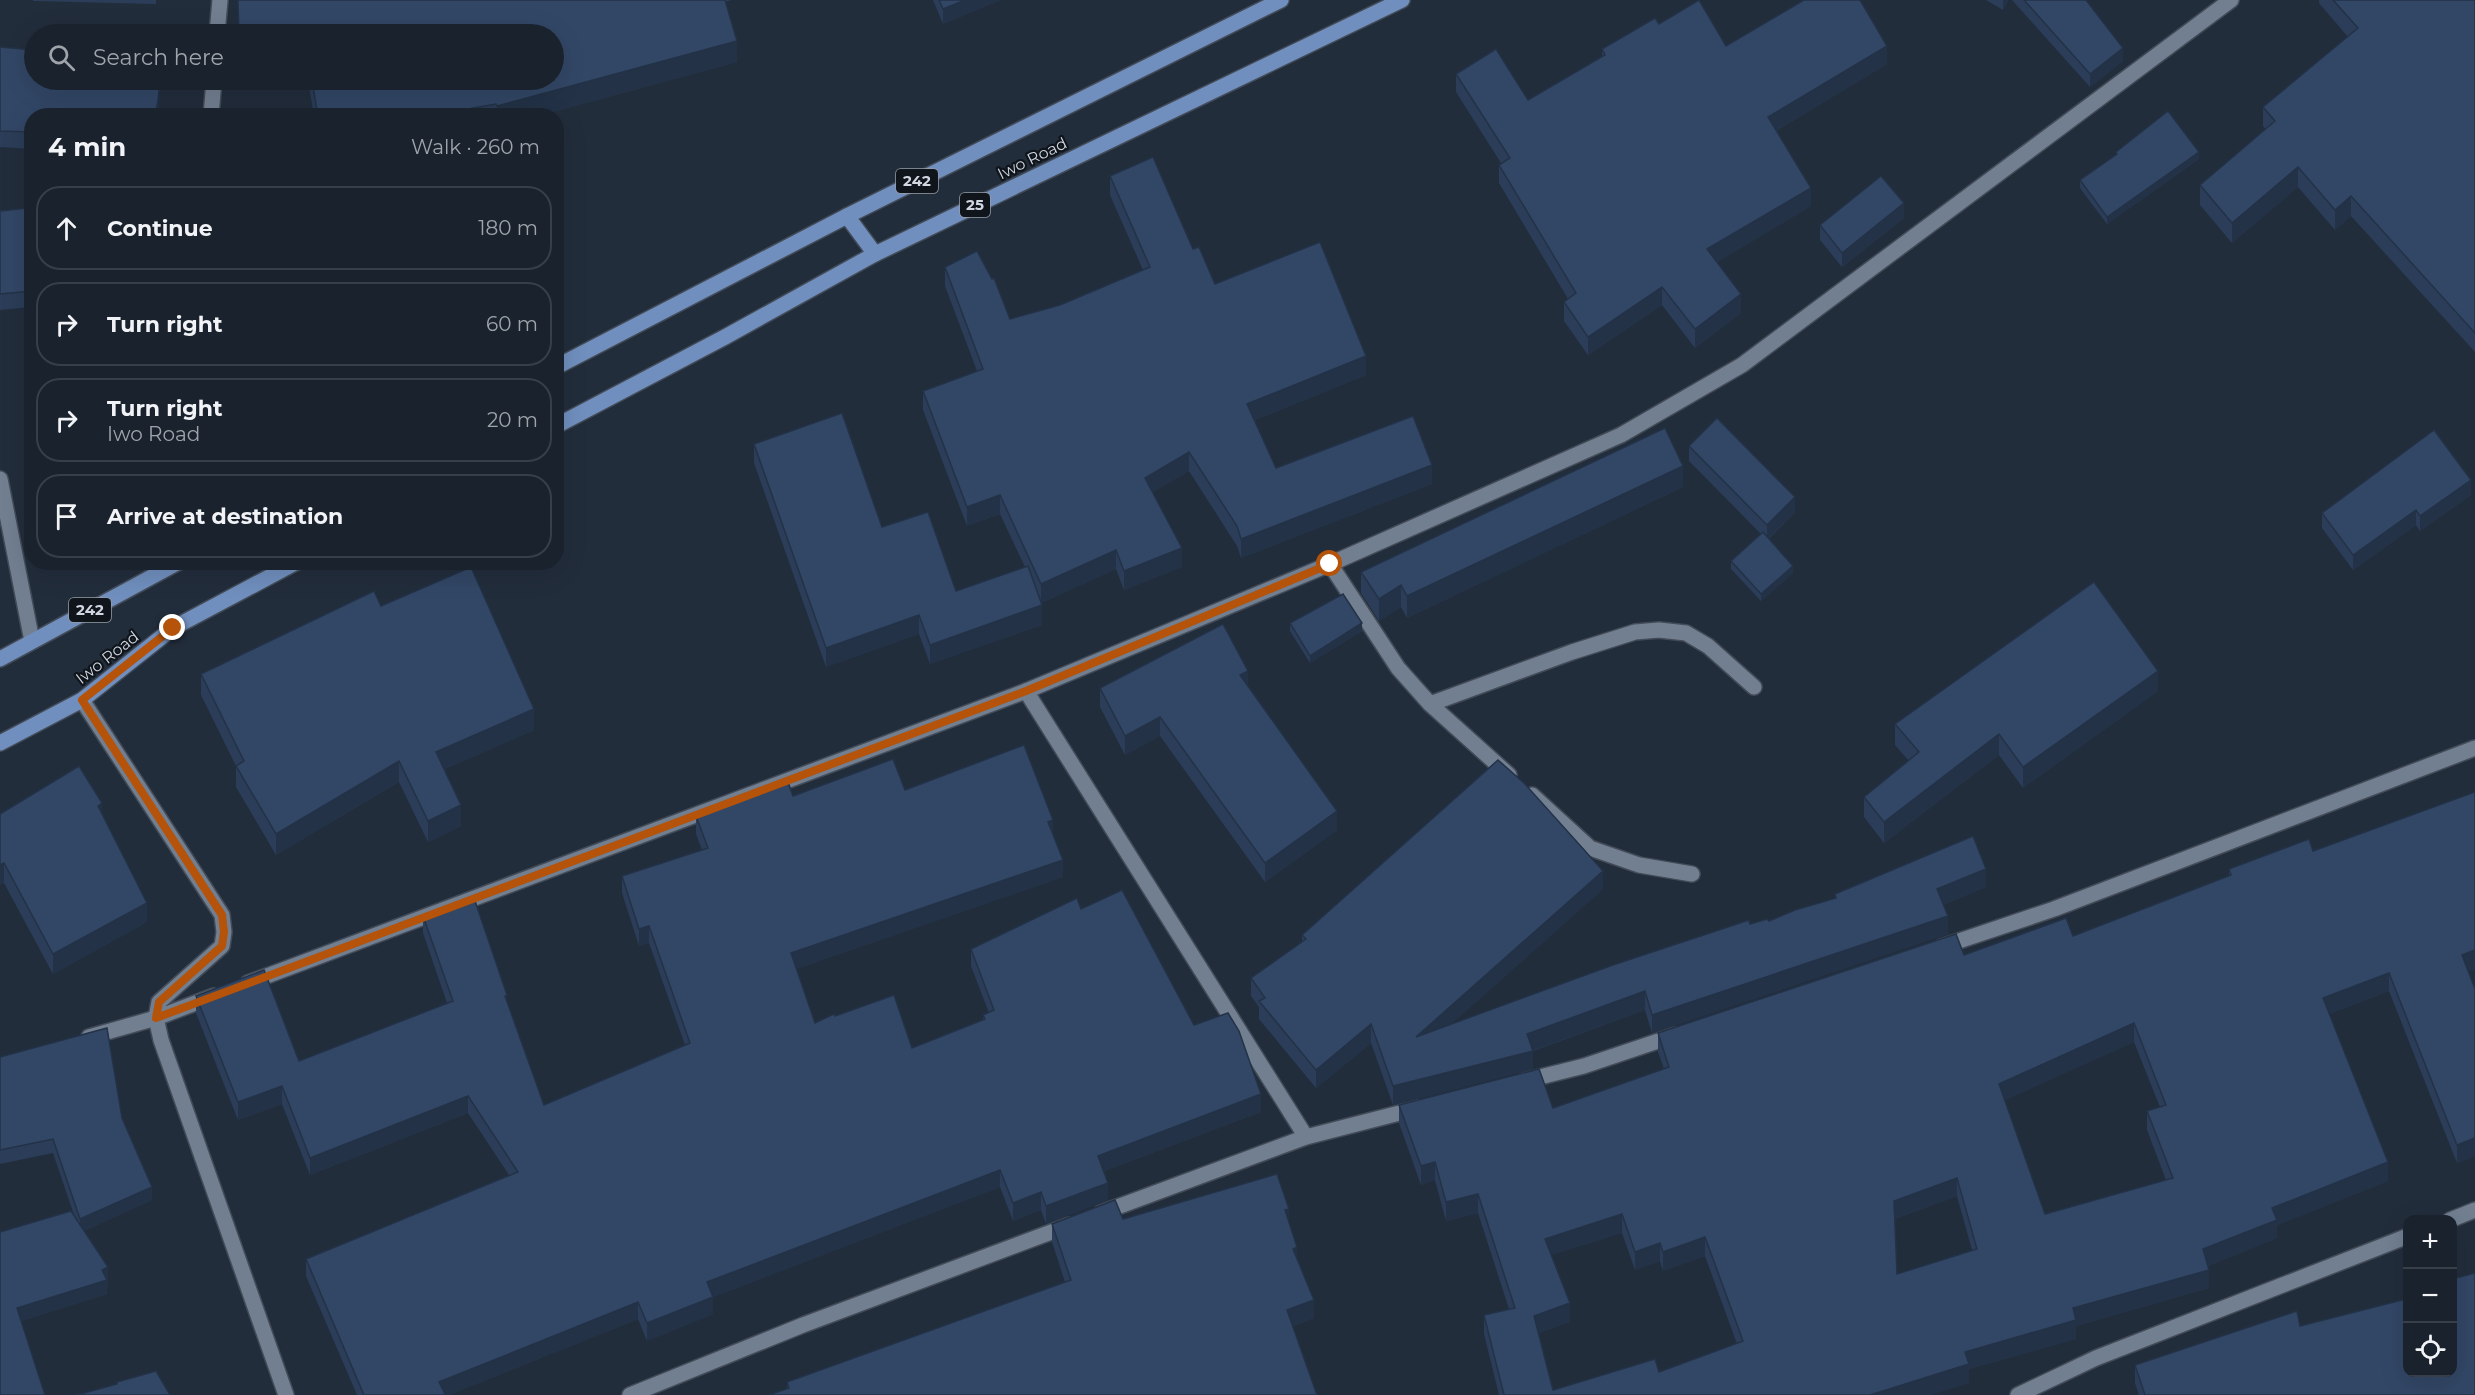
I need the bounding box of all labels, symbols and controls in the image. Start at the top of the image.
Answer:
search box [24,24,564,90]
icon: search [45,41,78,74]
text: Search here [93,44,224,71]
text: 4 min [48,131,126,163]
street label: Iwo Road [994,134,1070,183]
text: Walk · 260 m [411,135,540,159]
road number: 242 [896,169,938,193]
road number: 25 [960,193,990,217]
icon: ahead [50,212,83,245]
text: Continue [107,215,213,242]
text: 180 m [478,216,538,240]
icon: right [50,308,83,341]
text: Turn right [107,311,222,338]
text: 60 m [486,312,538,336]
text: Turn right [107,395,222,422]
icon: right [50,404,83,437]
text: 20 m [487,408,538,432]
text: Iwo Road [107,422,200,446]
icon: arrive [50,500,83,533]
text: Arrive at destination [107,503,343,530]
route start [1316,550,1342,576]
road number: 242 [69,598,111,622]
route end [159,614,185,640]
street label: Iwo Road [72,627,143,688]
map controls [2403,1215,2457,1377]
button: + [2403,1215,2457,1269]
button: − [2403,1269,2457,1323]
button: locate [2403,1323,2457,1377]

